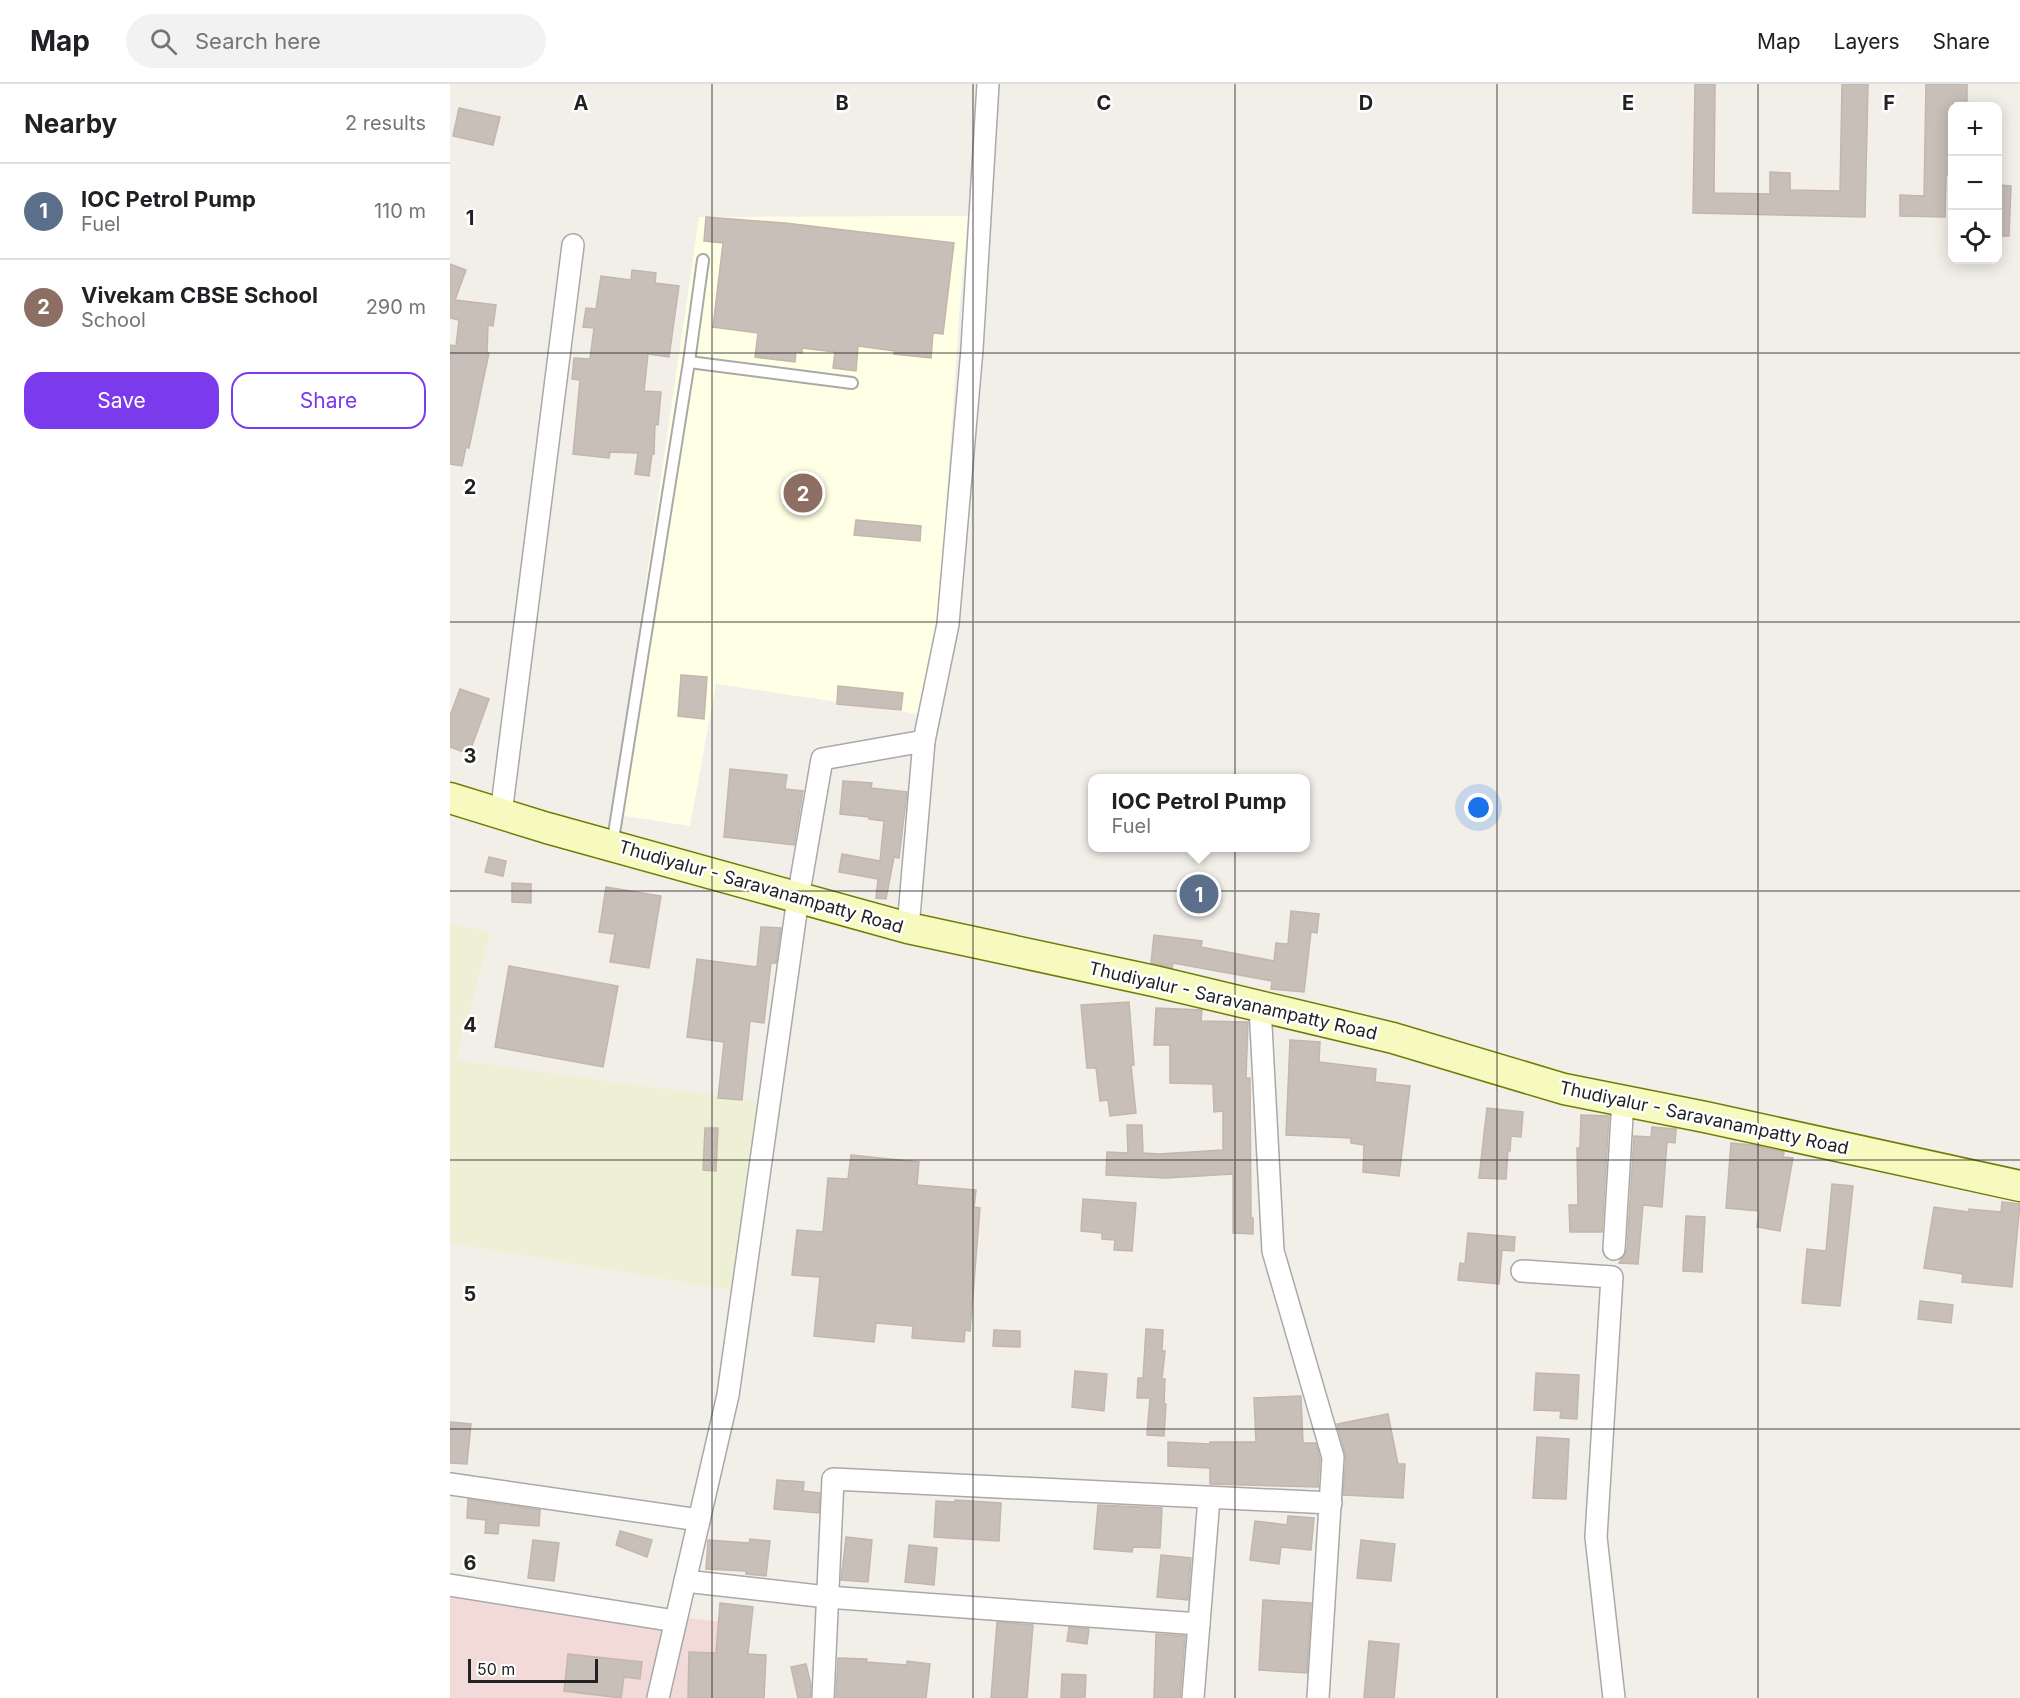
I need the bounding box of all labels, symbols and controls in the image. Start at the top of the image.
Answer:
search box [126,14,546,68]
text: Map [30,24,90,58]
icon: search [147,25,180,58]
text: Search here [195,28,321,54]
text: Map [1757,29,1801,54]
text: Layers [1834,29,1900,54]
text: Share [1933,29,1990,54]
text: A [574,91,589,115]
text: B [835,91,849,115]
text: C [1097,91,1111,115]
text: D [1359,91,1373,115]
text: E [1622,91,1634,115]
text: F [1883,91,1895,115]
map controls [1948,102,2002,264]
button: + [1948,102,2002,156]
text: Nearby [24,108,117,139]
text: 2 results [345,111,426,135]
button: − [1948,156,2002,210]
text: IOC Petrol Pump [81,186,256,212]
text: 1 [39,199,48,223]
text: 110 m [374,199,426,223]
text: 1 [466,206,474,230]
button: locate [1948,210,2002,264]
text: Fuel [81,212,120,236]
text: Vivekam CBSE School [81,282,318,308]
text: 2 [37,295,50,319]
text: 290 m [366,295,426,319]
text: School [81,308,146,332]
button: Save [24,372,219,429]
button: Share [231,372,426,429]
pin: 2 [784,470,822,516]
text: 2 [464,475,476,499]
text: 3 [464,744,476,768]
popup [1088,774,1310,852]
text: IOC Petrol Pump [1112,788,1286,814]
your location [1464,793,1493,822]
text: Fuel [1112,814,1151,838]
street label: Thudiyalur - Saravanampatty Road [616,836,906,937]
pin: 1 [1180,872,1218,916]
street label: Thudiyalur - Saravanampatty Road [1087,957,1379,1044]
text: 4 [463,1013,477,1037]
street label: Thudiyalur - Saravanampatty Road [1558,1077,1851,1158]
text: 5 [464,1282,476,1306]
text: 6 [464,1551,477,1575]
scale bar [468,1656,598,1684]
text: 50 m [477,1659,515,1679]

